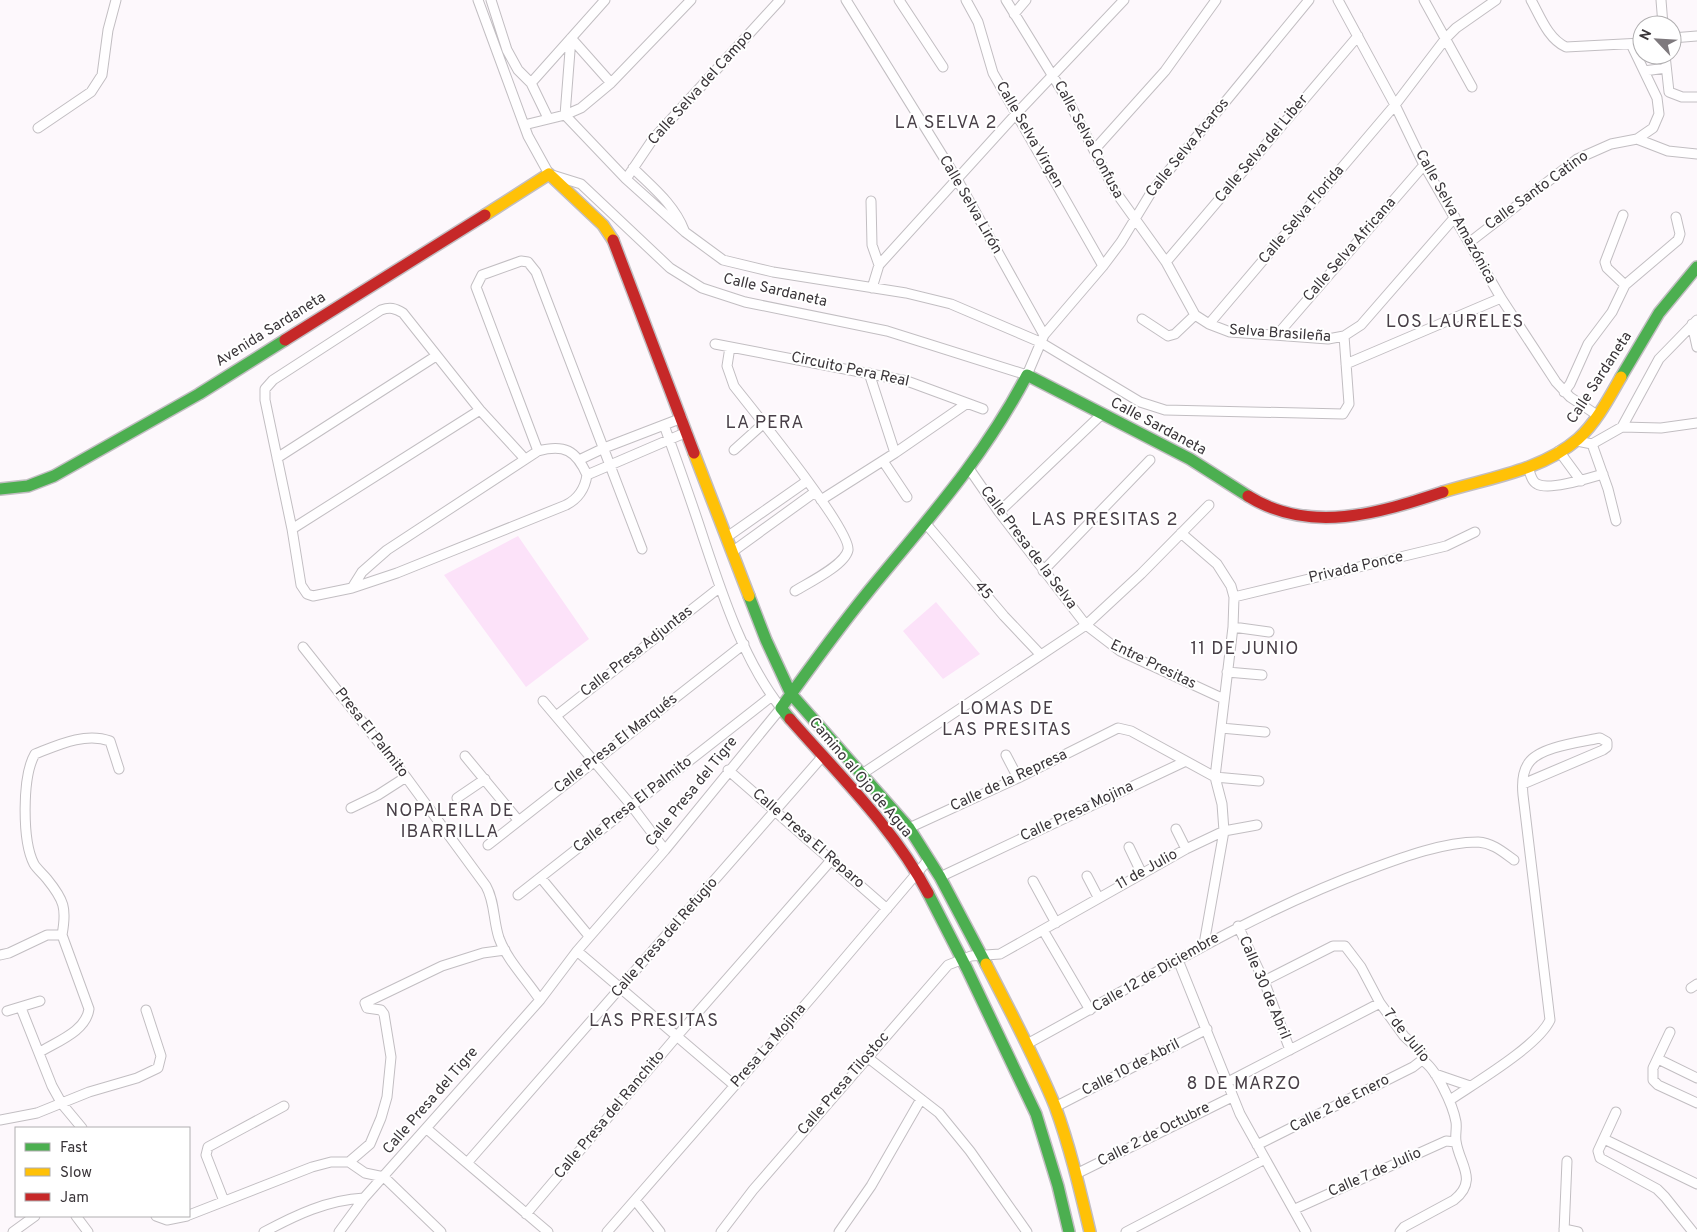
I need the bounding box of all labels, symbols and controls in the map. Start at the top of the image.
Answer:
north arrow [1632,15,1682,65]
street label: Calle Selva del Campo [644,27,758,149]
text: N [1637,27,1656,43]
street label: Calle Selva Virgen [991,78,1067,192]
street label: Calle Selva Confusa [1049,78,1127,202]
street label: Calle Selva del Liber [1211,91,1313,207]
street label: Calle Selva Acaros [1142,95,1234,201]
district label: LA SELVA 2 [895,112,997,135]
street label: Calle Selva Amazónica [1410,147,1500,287]
street label: Calle Santo Catino [1482,147,1592,235]
street label: Calle Selva Lirón [934,152,1006,258]
street label: Calle Selva Florida [1255,162,1349,268]
street label: Calle Selva Africana [1299,194,1401,306]
street label: Calle Sardaneta [721,270,829,312]
street label: Avenida Sardaneta [212,288,330,372]
district label: LOS LAURELES [1386,311,1524,334]
street label: Selva Brasileña [1228,321,1332,347]
street label: Calle Sardaneta [1563,328,1637,428]
street label: Circuito Pera Real [789,348,911,392]
street label: Calle Sardaneta [1107,394,1209,460]
district label: LA PERA [726,412,804,435]
street label: Calle Presa de la Selva [975,483,1081,613]
district label: LAS PRESITAS 2 [1031,509,1179,532]
street label: Privada Ponce [1307,548,1405,588]
street label: 45 [970,578,996,604]
street label: Calle Presa Adjuntas [577,602,697,702]
street label: Entre Presitas [1107,636,1199,694]
district label: 11 DE JUNIO [1191,638,1299,661]
street label: Presa El Palmito [330,684,412,782]
street label: Calle Presa El Marqués [550,690,682,798]
district label: LOMAS DE LAS PRESITAS [942,698,1072,742]
street label: Camino al Ojo de Agua [804,714,916,842]
street label: Calle Presa del Tigre [642,733,742,851]
street label: Calle de la Represa [948,746,1070,816]
street label: Calle Presa El Palmito [570,753,696,857]
street label: Calle Presa Mojina [1017,777,1137,847]
street label: Calle Presa El Reparo [748,785,868,893]
district label: NOPALERA DE IBARRILLA [385,800,515,844]
street label: 11 de Julio [1113,845,1181,895]
street label: Calle Presa del Refugio [608,874,722,1002]
street label: Calle 12 de Diciembre [1089,929,1223,1017]
street label: Calle 30 de Abril [1234,933,1294,1043]
street label: Presa La Mojina [727,1000,811,1092]
street label: 7 de Julio [1379,1005,1433,1067]
district label: LAS PRESITAS [589,1010,719,1033]
street label: Calle Presa Tilostoc [794,1028,894,1140]
street label: Calle 10 de Abril [1079,1035,1183,1101]
street label: Calle Presa del Tigre [379,1043,483,1159]
street label: Calle Presa del Ranchito [551,1047,669,1183]
street label: Calle 2 de Enero [1287,1071,1393,1137]
district label: 8 DE MARZO [1186,1073,1302,1096]
street label: Calle 2 de Octubre [1095,1098,1213,1172]
legend [15,1127,190,1217]
text: Fast [60,1139,88,1158]
street label: Calle 7 de Julio [1325,1144,1425,1202]
text: Slow [60,1164,92,1183]
text: Jam [60,1189,89,1208]

